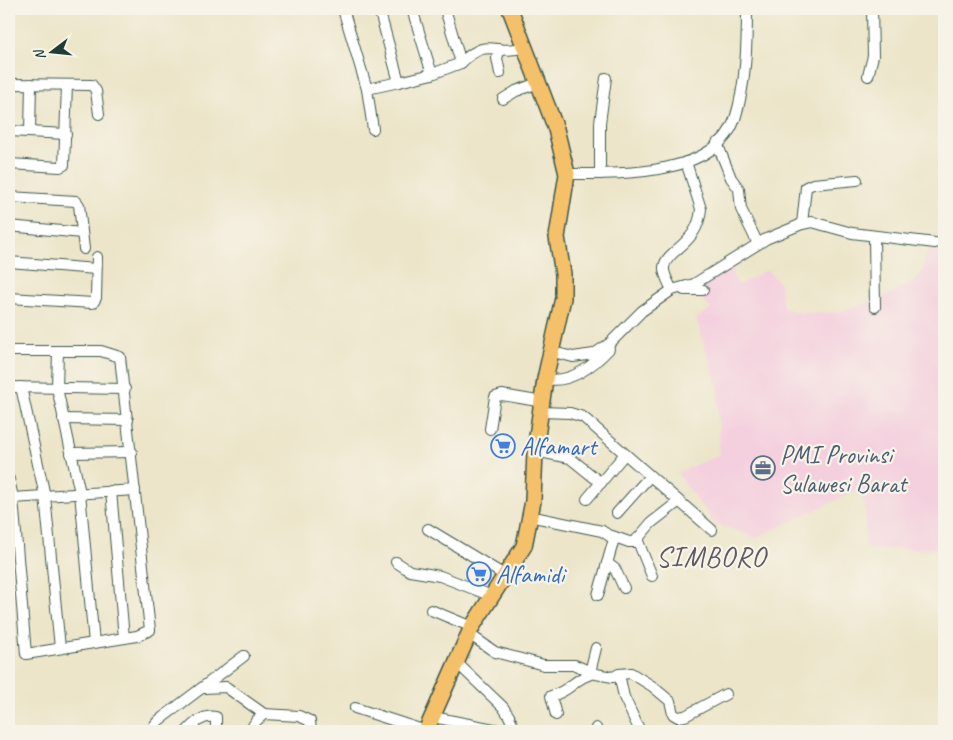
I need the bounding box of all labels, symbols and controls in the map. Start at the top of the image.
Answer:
north arrow [28,28,78,78]
text: N [30,47,49,62]
place label: Alfamart [520,431,599,463]
supermarket icon: Alfamart [490,433,516,459]
place label: PMI Provinsi Sulawesi Barat [780,439,909,500]
office icon: PMI Provinsi Sulawesi Barat [750,455,776,481]
district label: SIMBORO [656,539,768,574]
place label: Alfamidi [496,559,567,591]
supermarket icon: Alfamidi [466,561,492,587]

